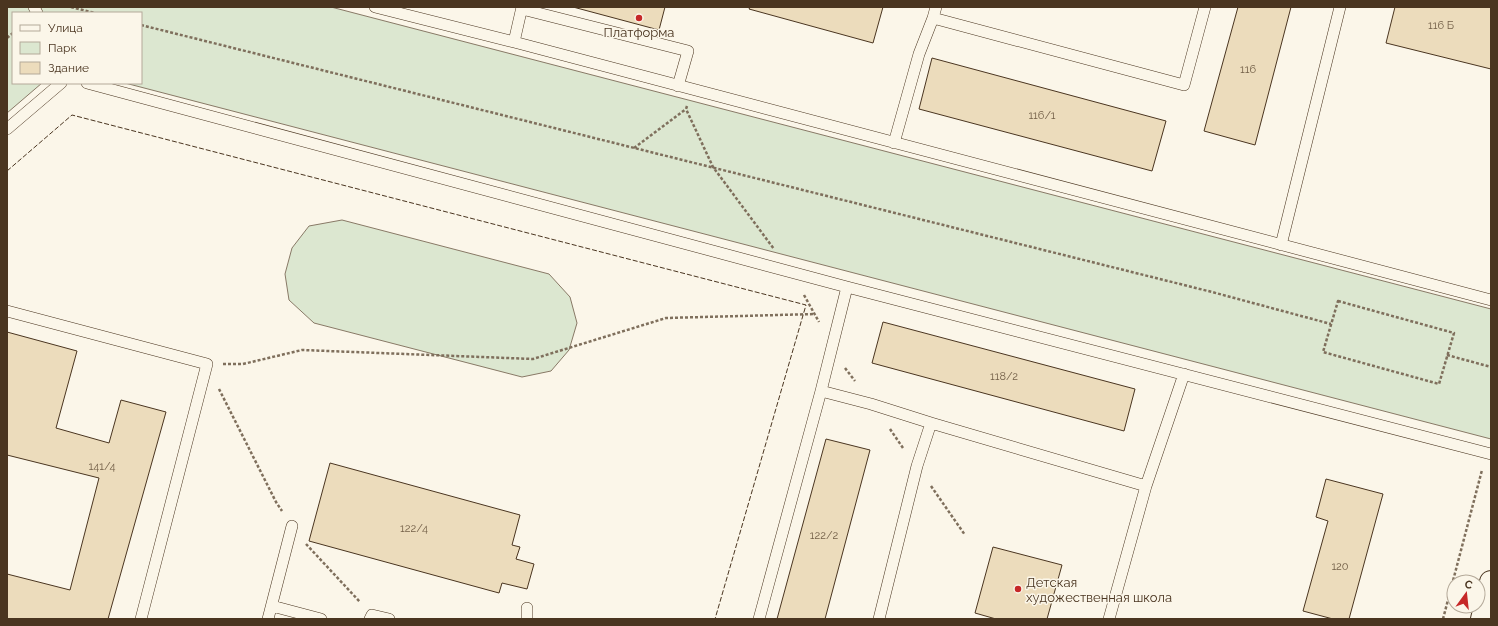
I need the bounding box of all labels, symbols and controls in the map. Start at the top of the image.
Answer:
legend [12,12,142,84]
marker: Платформа [634,13,644,23]
house number: 116 Б [1428,19,1454,32]
text: Улица [48,21,83,35]
place label: Платформа [604,25,674,40]
text: Парк [48,41,77,55]
text: Здание [48,61,89,75]
house number: 116 [1240,63,1256,76]
house number: 116/1 [1028,109,1056,122]
house number: 118/2 [990,370,1018,383]
house number: 141/4 [88,460,116,473]
house number: 122/4 [400,522,428,535]
house number: 122/2 [810,529,838,542]
house number: 120 [1331,560,1349,573]
north arrow [1446,574,1486,614]
place label: Детская художественная школа [1026,575,1172,605]
text: С [1463,578,1474,592]
marker: Детская художественная школа [1013,584,1023,594]

